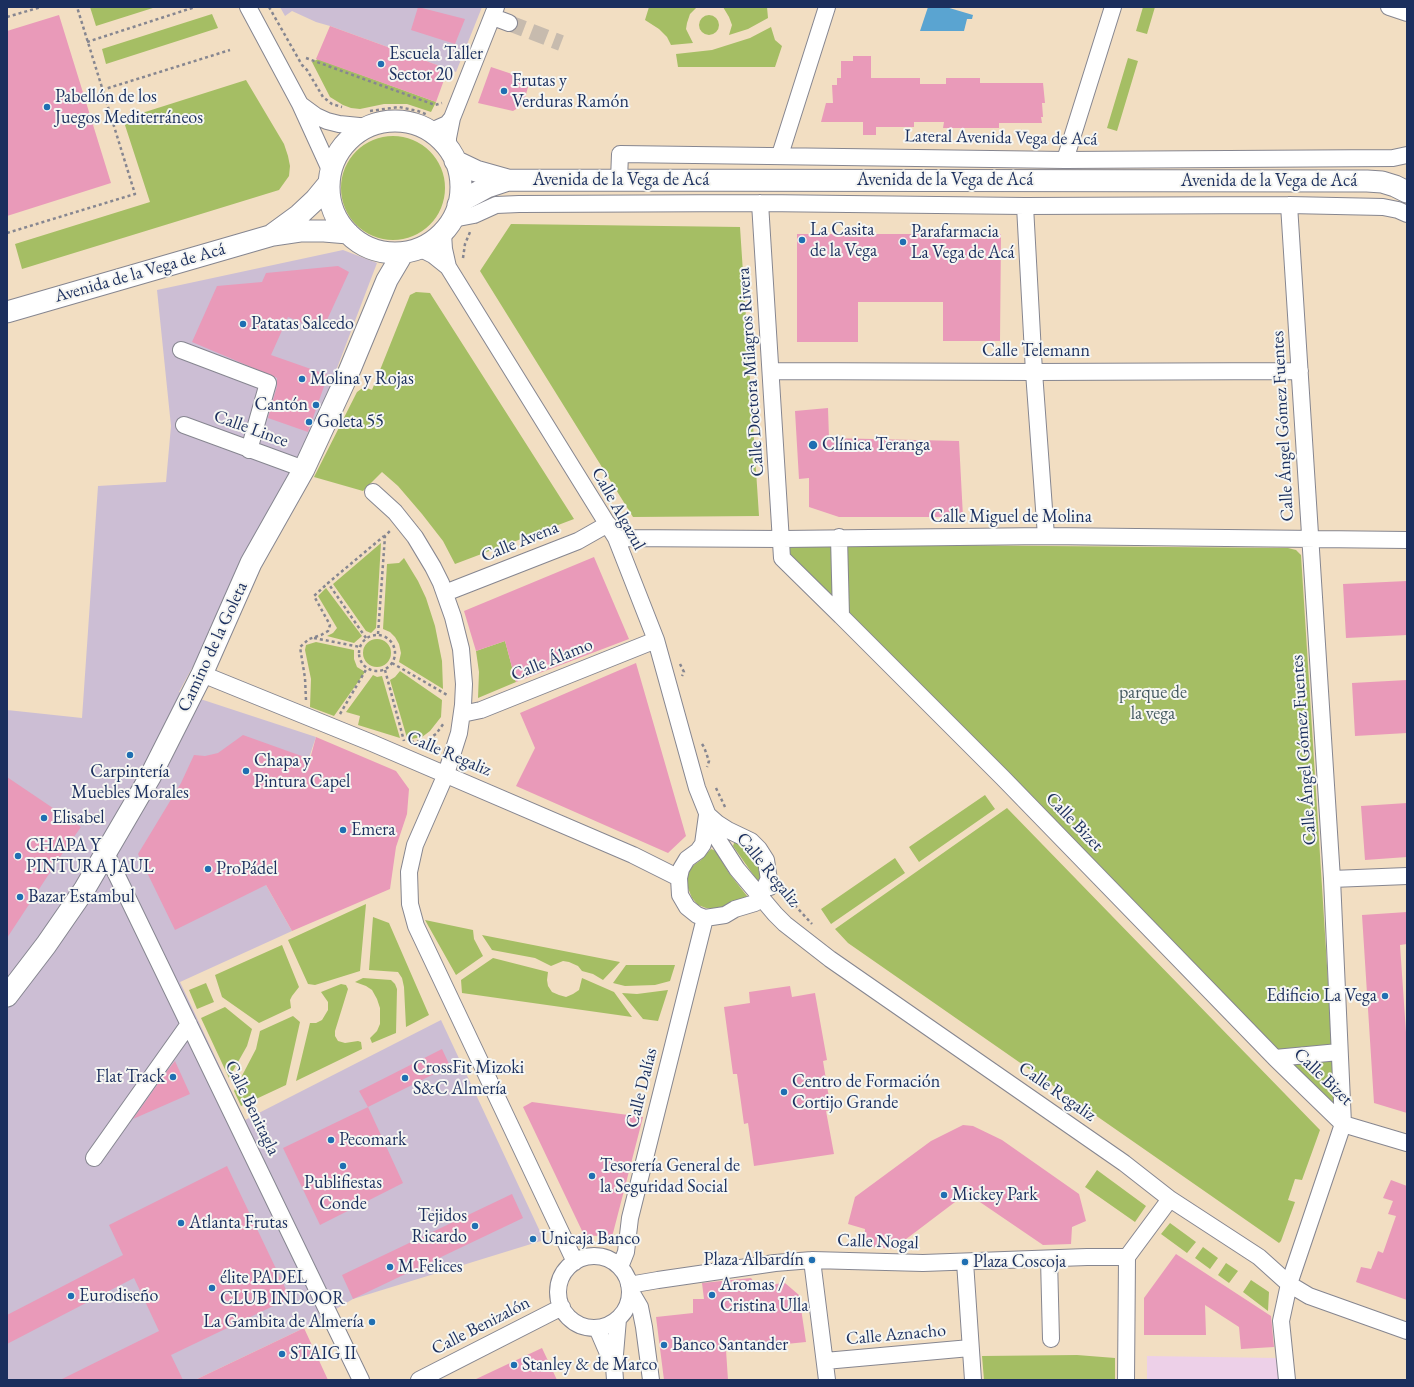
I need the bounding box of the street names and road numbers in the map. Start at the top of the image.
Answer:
street label: Lateral Avenida Vega de Acá [904,126,1098,150]
street label: Avenida de la Vega de Acá [533,169,709,191]
street label: Avenida de la Vega de Acá [857,169,1033,191]
street label: Avenida de la Vega de Acá [1181,170,1357,192]
street label: Avenida de la Vega de Acá [52,238,228,308]
street label: Calle Doctora Milagros Rivera [733,267,769,477]
street label: Calle Ángel Gómez Fuentes [1267,330,1299,522]
street label: Calle Telemann [982,340,1090,362]
street label: Calle Lince [211,406,291,452]
street label: Calle Algazul [586,464,650,554]
street label: Calle Miguel de Molina [930,506,1092,528]
street label: Calle Avena [478,517,562,567]
street label: Camino de la Goleta [173,578,253,716]
street label: Calle Álamo [508,634,596,686]
street label: Calle Ángel Gómez Fuentes [1287,654,1321,846]
street label: Calle Regaliz [404,727,494,781]
street label: Calle Bizet [1041,788,1107,856]
street label: Calle Regaliz [731,828,805,912]
street label: Calle Bizet [1289,1044,1357,1110]
street label: Calle Dalías [622,1046,662,1130]
street label: Calle Benitagla [220,1057,284,1159]
street label: Calle Regaliz [1014,1057,1100,1127]
street label: Calle Nogal [837,1230,919,1254]
street label: Calle Benizalón [428,1292,534,1360]
street label: Calle Aznacho [845,1320,947,1350]

